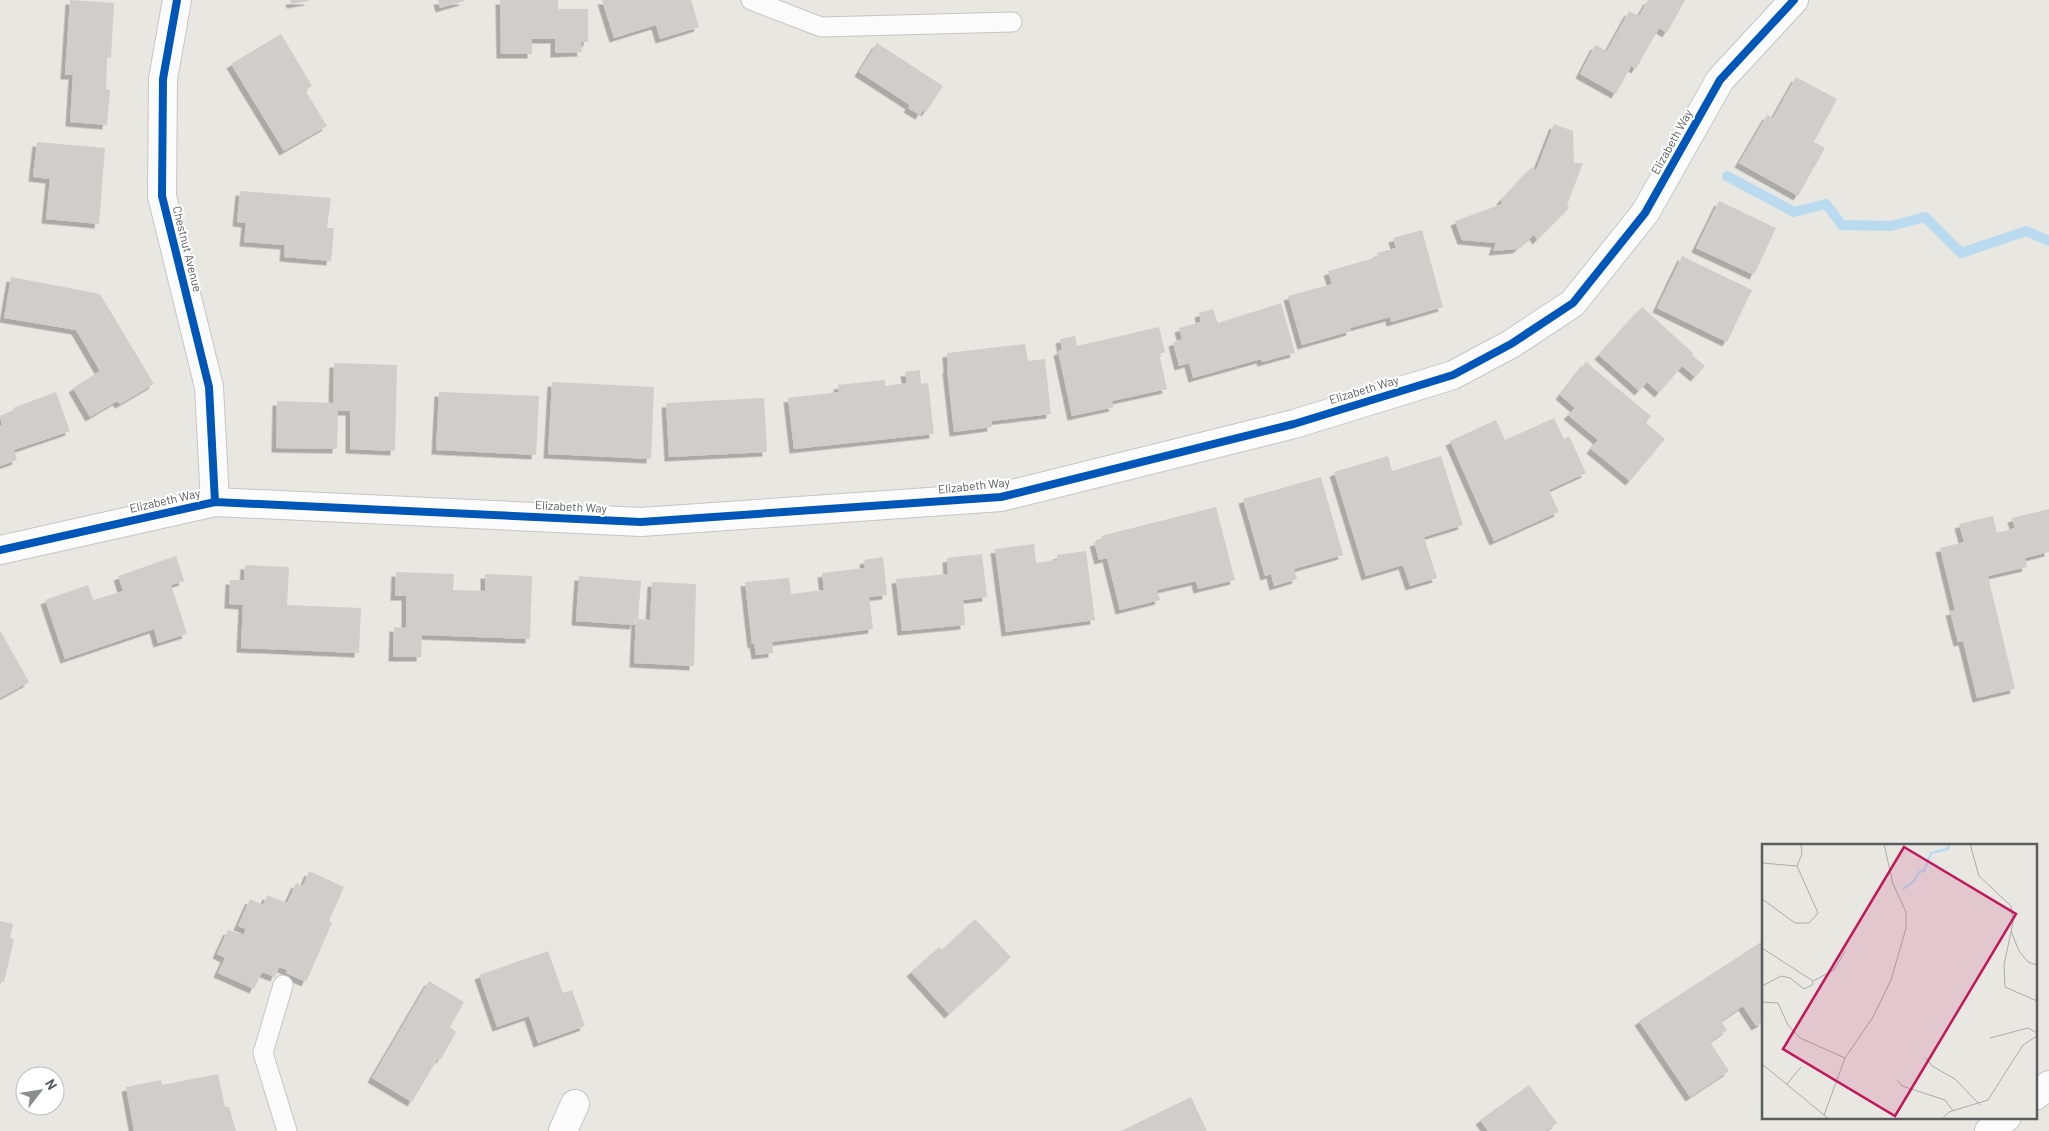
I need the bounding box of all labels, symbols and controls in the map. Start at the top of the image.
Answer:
street label: Elizabeth Way [1648,106,1695,176]
street label: Chestnut Avenue [171,204,205,293]
street label: Elizabeth Way [1327,372,1401,406]
street label: Elizabeth Way [937,474,1011,496]
street label: Elizabeth Way [128,485,202,515]
street label: Elizabeth Way [535,497,608,515]
inset map [1762,844,2036,1118]
north arrow [15,1066,65,1116]
text: N [42,1076,61,1092]

